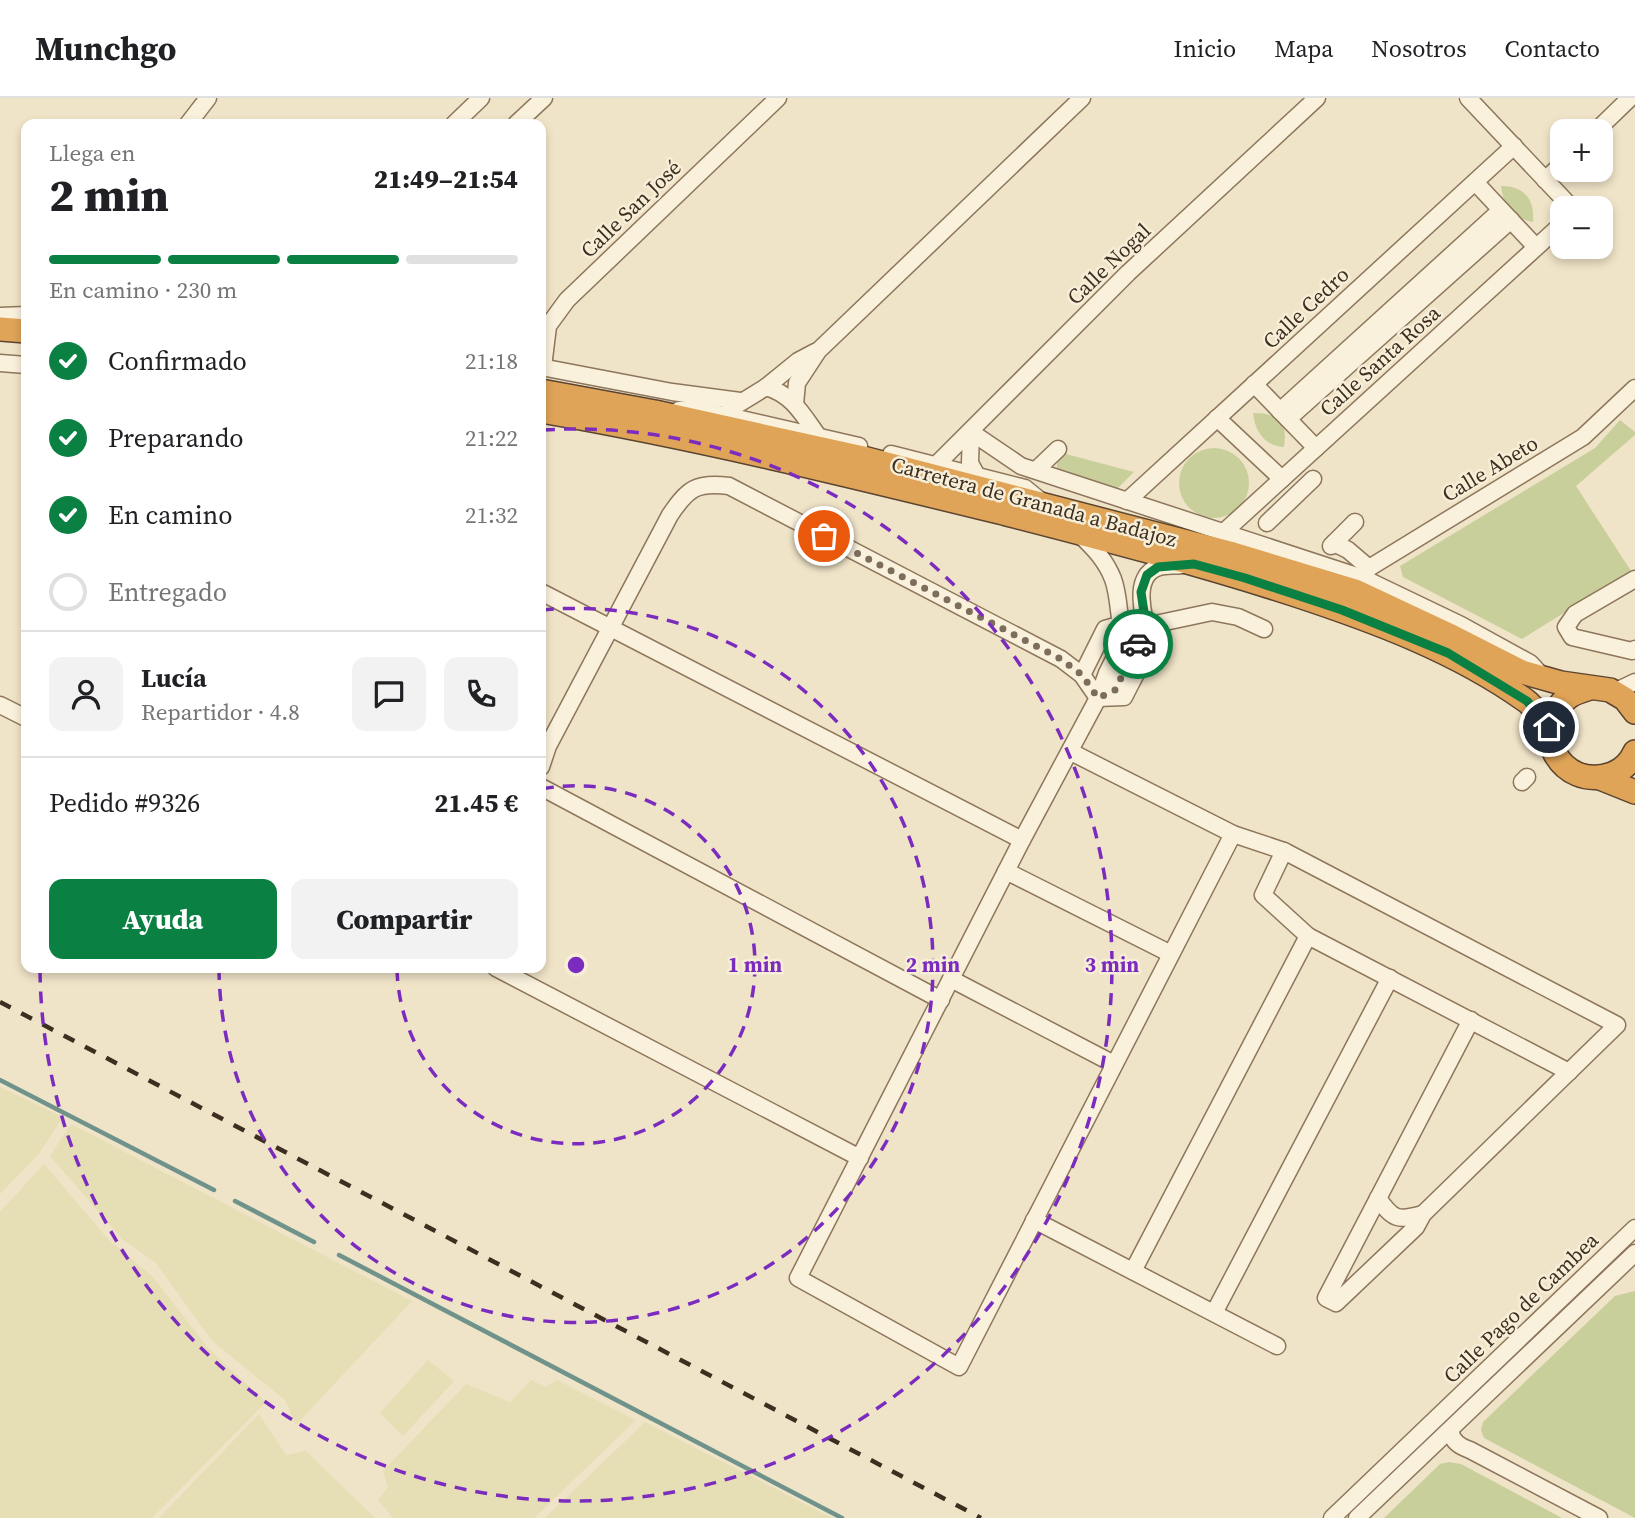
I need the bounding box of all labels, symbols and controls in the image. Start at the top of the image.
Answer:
text: Munchgo [35,26,176,71]
text: Inicio [1174,32,1236,65]
text: Mapa [1274,32,1333,65]
text: Nosotros [1371,32,1467,65]
text: Contacto [1505,32,1600,65]
map controls [1550,119,1613,259]
button: + [1550,119,1613,182]
text: Llega en [49,137,135,169]
street label: Calle San José [574,153,687,264]
text: 21:49–21:54 [374,161,518,197]
text: 2 min [49,163,169,226]
button: − [1550,196,1613,259]
street label: Calle Nogal [1060,216,1157,311]
street label: Calle Cedro [1256,260,1355,355]
text: En camino · 230 m [49,274,237,306]
street label: Calle Santa Rosa [1313,298,1447,423]
icon: check [49,342,87,380]
text: Confirmado [108,343,247,379]
text: 21:18 [465,345,518,377]
icon: check [49,419,87,457]
text: Preparando [108,420,244,456]
text: 21:22 [465,422,518,454]
street label: Calle Abeto [1436,429,1543,509]
street label: Carretera de Granada a Badajoz [888,449,1180,554]
icon: check [49,496,87,534]
text: En camino [108,497,233,533]
text: 21:32 [465,499,518,531]
pin [794,506,854,566]
icon: bag [805,517,843,555]
text: Entregado [108,574,227,610]
courier [1103,609,1173,679]
icon: car [1119,625,1157,663]
button: person [49,657,123,731]
button: chat [352,657,426,731]
button: phone [444,657,518,731]
text: Lucía [141,660,207,696]
text: Repartidor · 4.8 [141,696,300,728]
pin [1519,697,1579,757]
icon: home [1530,708,1568,746]
text: Pedido #9326 [49,785,200,821]
text: 21.45 € [434,785,518,821]
button: Ayuda [49,879,277,959]
button: Compartir [291,879,518,959]
text: 1 min [728,950,782,979]
text: 2 min [906,950,960,979]
text: 3 min [1085,950,1139,979]
centre of rings [564,953,588,977]
street label: Calle Pago de Cambea [1437,1226,1605,1389]

